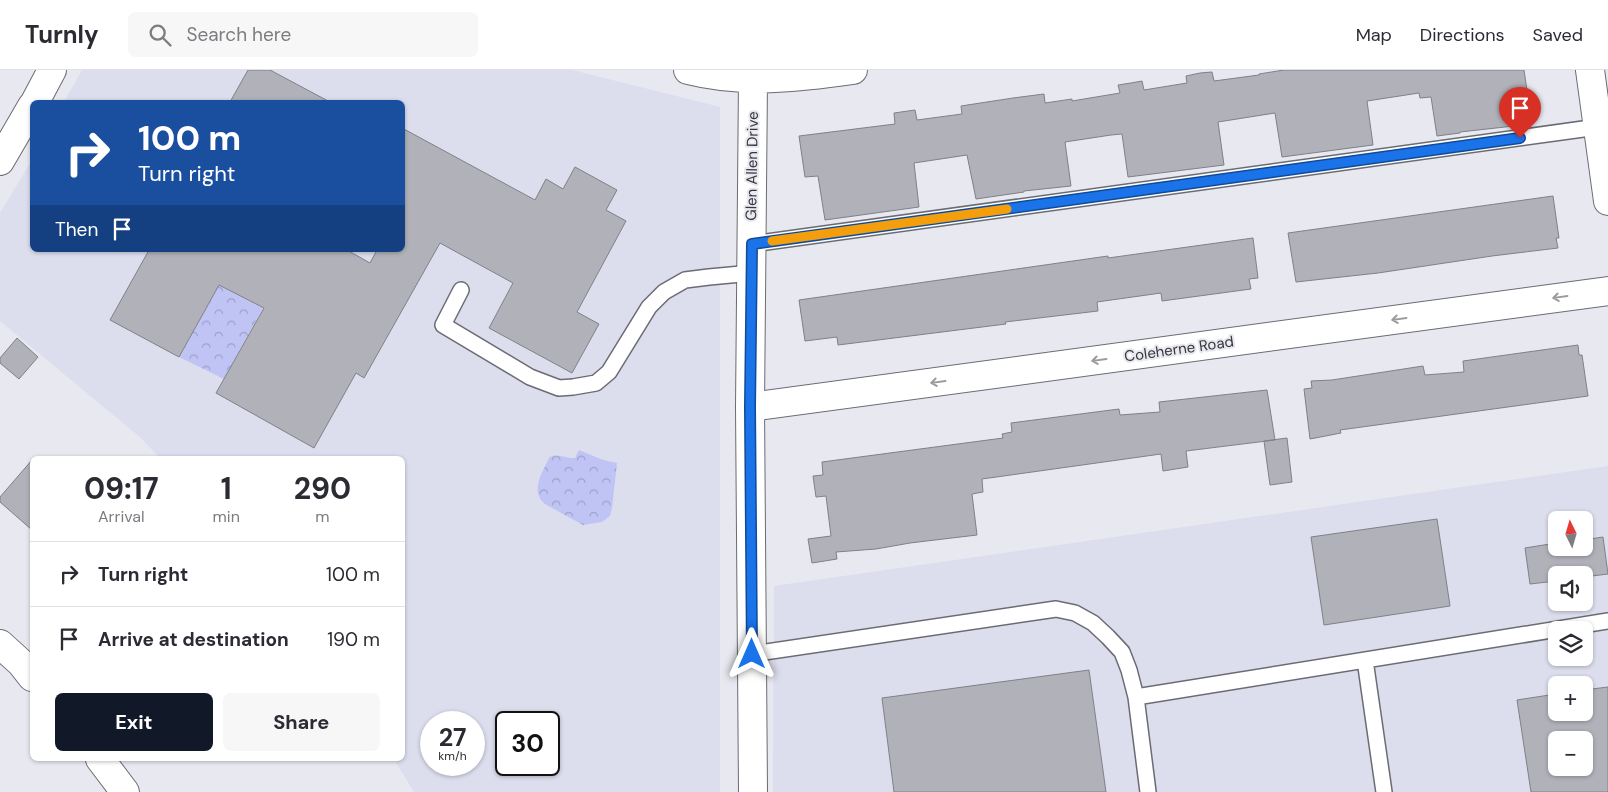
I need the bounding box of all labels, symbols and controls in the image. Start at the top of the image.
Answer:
search box [128,12,478,57]
text: Turnly [25,19,98,50]
icon: search [146,21,174,49]
text: Search here [186,22,291,47]
text: Map [1356,23,1392,47]
text: Directions [1420,23,1505,47]
text: Saved [1533,23,1583,47]
pin [1499,87,1541,138]
icon: arrive [1506,94,1534,122]
street label: Glen Allen Drive [741,111,763,221]
text: 100 m [138,115,241,161]
icon: right [55,120,120,185]
text: Turn right [138,159,235,188]
icon: arrive [108,215,136,243]
text: Then [55,217,98,242]
one-way arrow [1552,292,1568,302]
one-way arrow [1391,314,1407,324]
street label: Coleherne Road [1123,331,1235,367]
one-way arrow [1091,355,1107,365]
one-way arrow [930,377,946,387]
text: 09:17 [84,469,159,508]
text: 1 [221,469,232,508]
text: 290 [294,469,351,508]
text: Arrival [98,506,145,527]
text: min [213,506,240,527]
text: m [315,506,330,527]
north arrow [1548,511,1592,556]
map controls [1548,511,1593,776]
icon: right [55,560,83,588]
text: Turn right [98,562,188,587]
text: 100 m [326,562,380,587]
button: sound [1548,566,1593,611]
button: layers [1548,621,1593,666]
icon: arrive [55,625,83,653]
text: Arrive at destination [98,627,289,652]
text: 190 m [327,627,380,652]
position arrow [725,627,777,679]
button: + [1548,676,1593,721]
button: Exit [55,693,213,751]
button: Share [223,693,380,751]
speed limit sign: 30 [495,711,560,776]
text: 27 [439,721,466,754]
button: − [1548,731,1593,776]
text: km/h [438,748,467,764]

